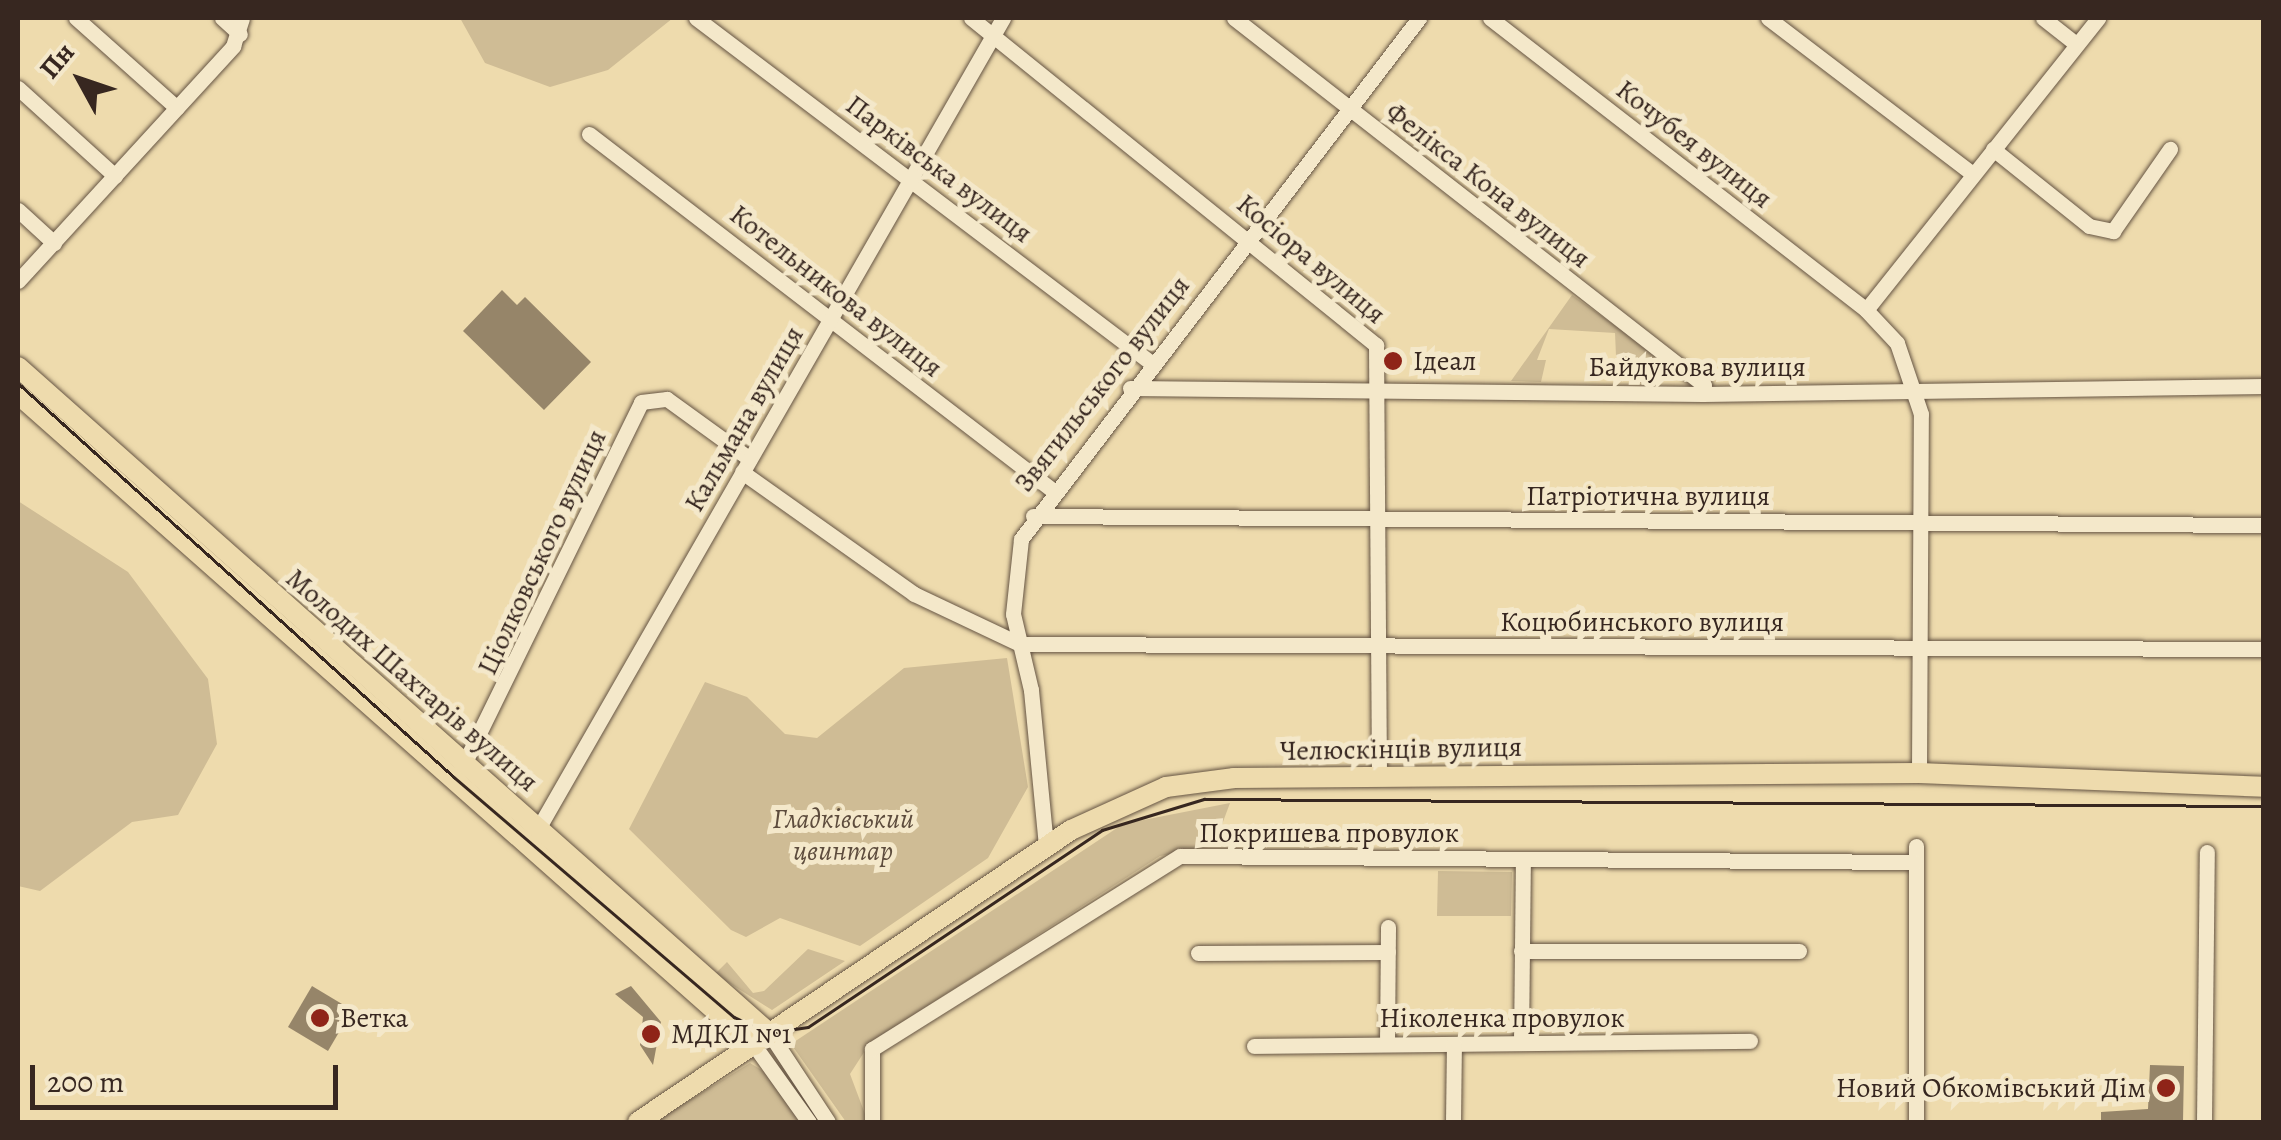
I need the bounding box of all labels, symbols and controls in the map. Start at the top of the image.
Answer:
north arrow [30,30,130,130]
text: Пн [31,34,83,87]
street label: Кочубея вулиця [1609,73,1779,215]
street label: Парківська вулиця [839,88,1039,250]
street label: Фелікса Кона вулиця [1379,95,1597,275]
street label: Косіора вулиця [1230,187,1392,331]
street label: Котельникова вулиця [723,198,949,384]
street label: Звягильського вулиця [1007,269,1197,499]
street label: Кальмана вулиця [677,320,811,518]
place label: Ідеал [1413,344,1476,378]
marker: Ідеал [1382,350,1404,372]
street label: Байдукова вулиця [1588,350,1806,384]
street label: Ціолковського вулиця [470,424,614,680]
street label: Патріотична вулиця [1526,479,1770,513]
street label: Молодих Шахтарів вулиця [279,561,545,799]
street label: Коцюбинського вулиця [1500,605,1784,639]
street label: Челюскінців вулиця [1280,730,1522,768]
park label: Гладківський цвинтар [772,802,914,868]
street label: Покришева провулок [1199,816,1459,850]
place label: Ветка [340,1001,409,1035]
street label: Ніколенка провулок [1379,1001,1625,1035]
marker: Ветка [309,1007,331,1029]
place label: МДКЛ №1 [671,1017,791,1051]
marker: МДКЛ №1 [640,1023,662,1045]
scale bar [35,1045,342,1107]
text: 200 m [47,1062,124,1102]
place label: Новий Обкомівський Дім [1836,1071,2146,1105]
marker: Новий Обкомівський Дім [2155,1077,2177,1099]

